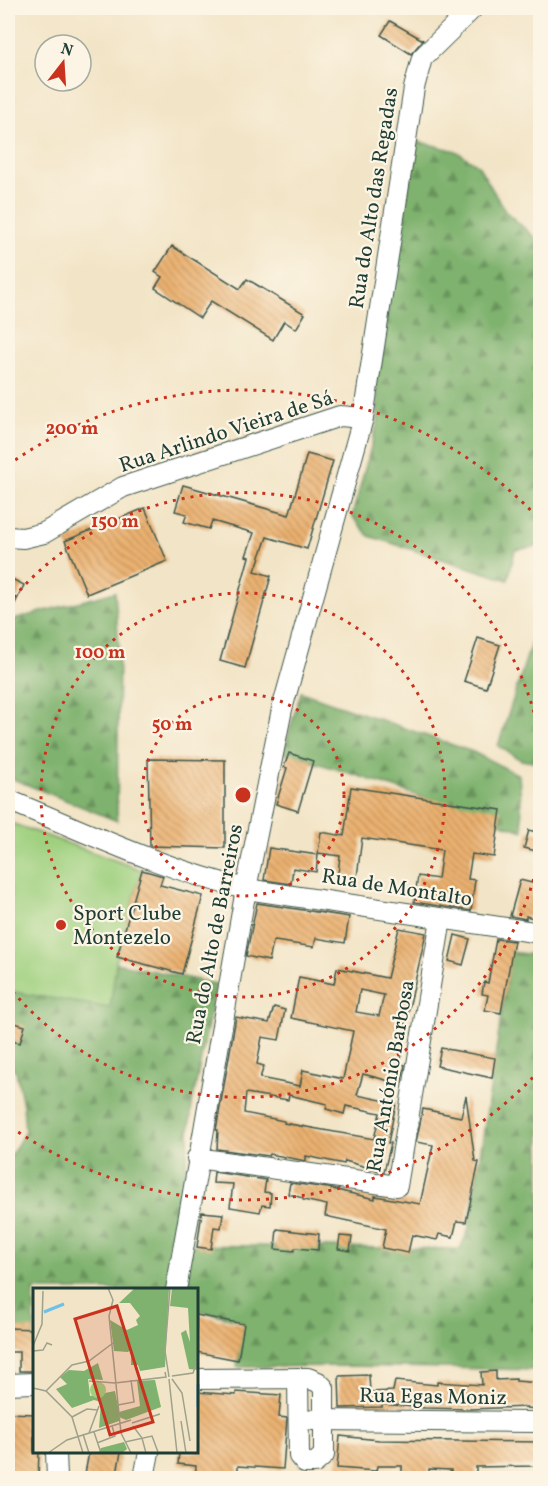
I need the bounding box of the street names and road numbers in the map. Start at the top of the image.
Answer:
street label: Rua do Alto das Regadas [343,86,406,311]
street label: Rua Arlindo Vieira de Sá [116,384,337,481]
street label: Rua do Alto de Barreiros [180,822,251,1047]
street label: Rua de Montalto [319,862,474,915]
street label: Rua António Barbosa [360,978,423,1175]
street label: Rua Egas Moniz [359,1382,507,1413]

